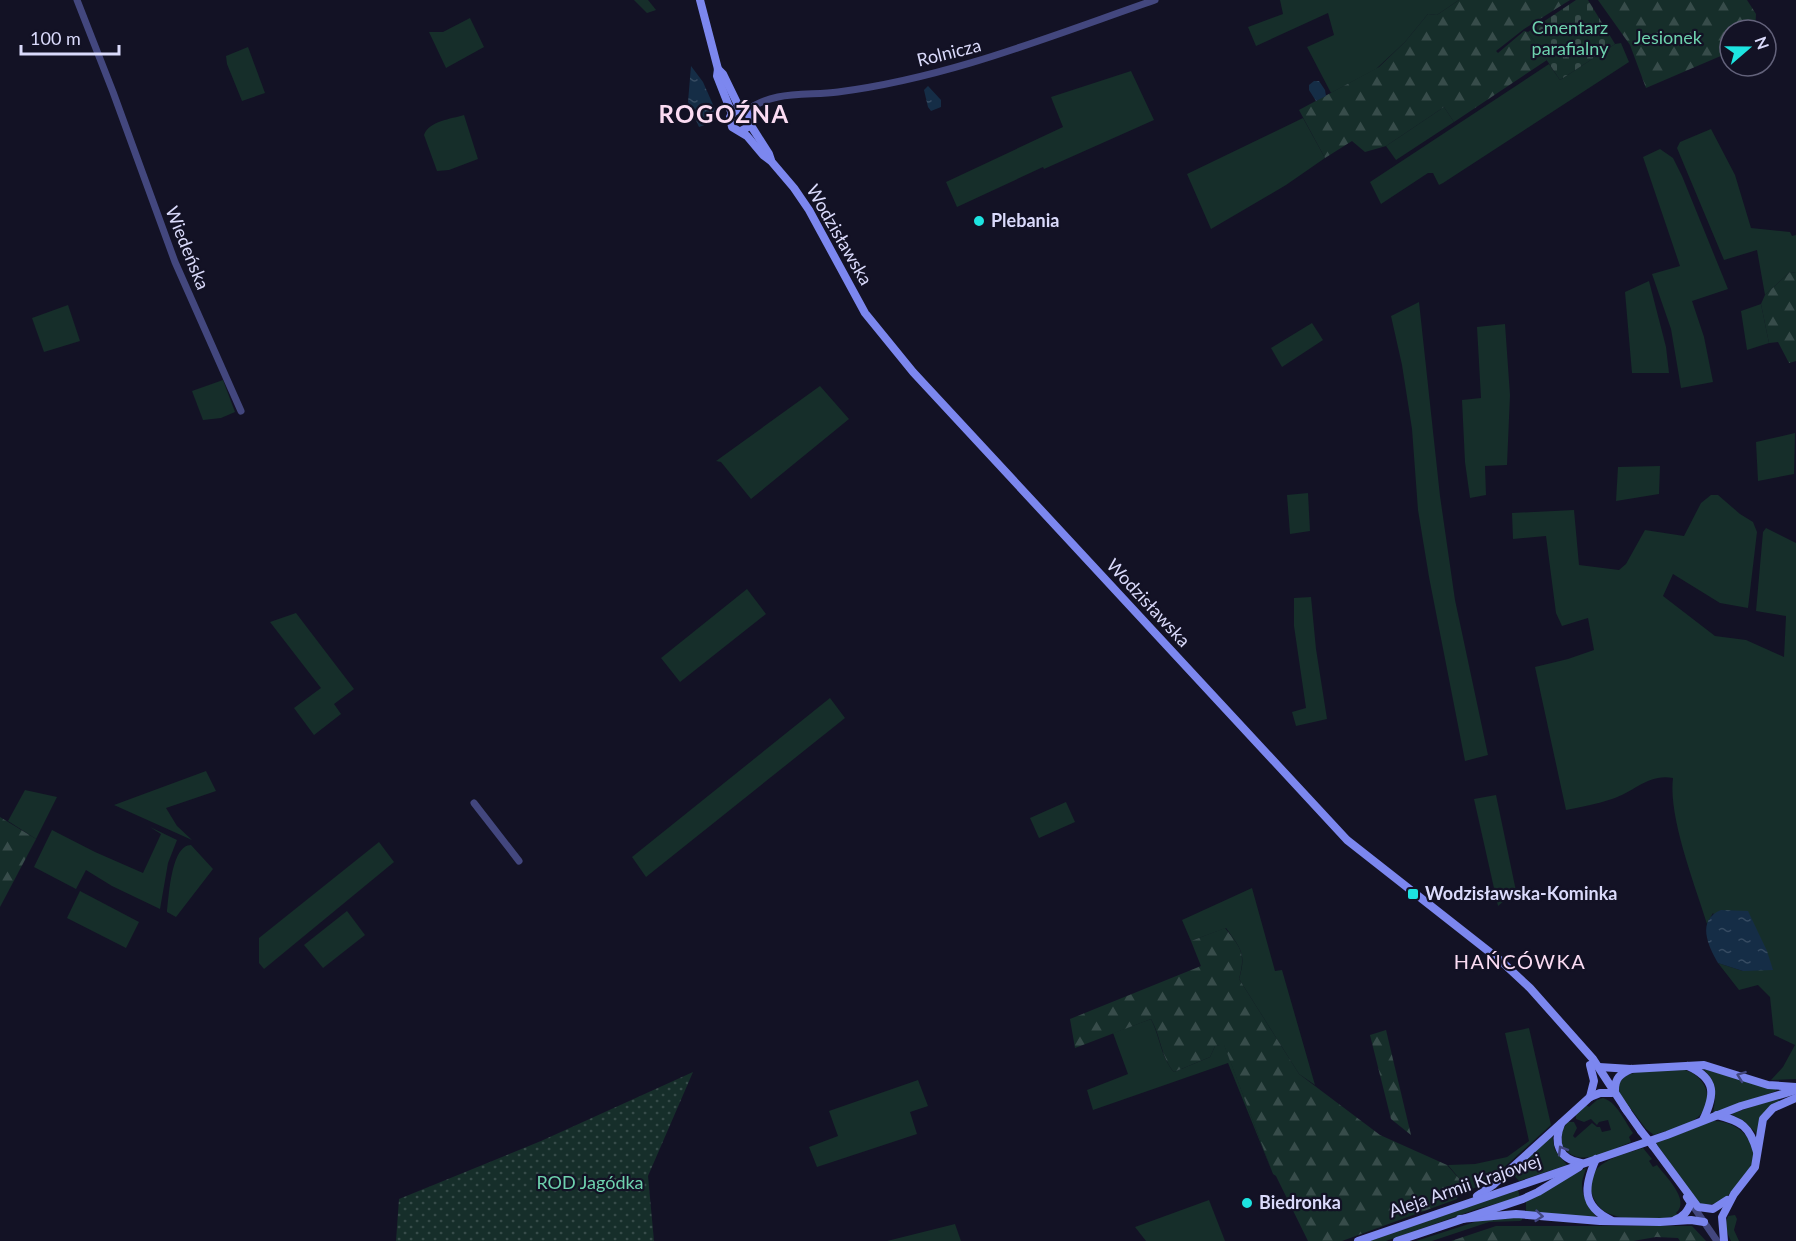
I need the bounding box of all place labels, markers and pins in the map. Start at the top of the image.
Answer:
place label: Plebania [991,209,1059,231]
marker: Plebania [972,214,986,228]
place label: Wodzisławska-Kominka [1425,882,1617,904]
marker: Wodzisławska-Kominka [1406,887,1420,901]
place label: Biedronka [1259,1191,1341,1213]
marker: Biedronka [1240,1196,1254,1210]

